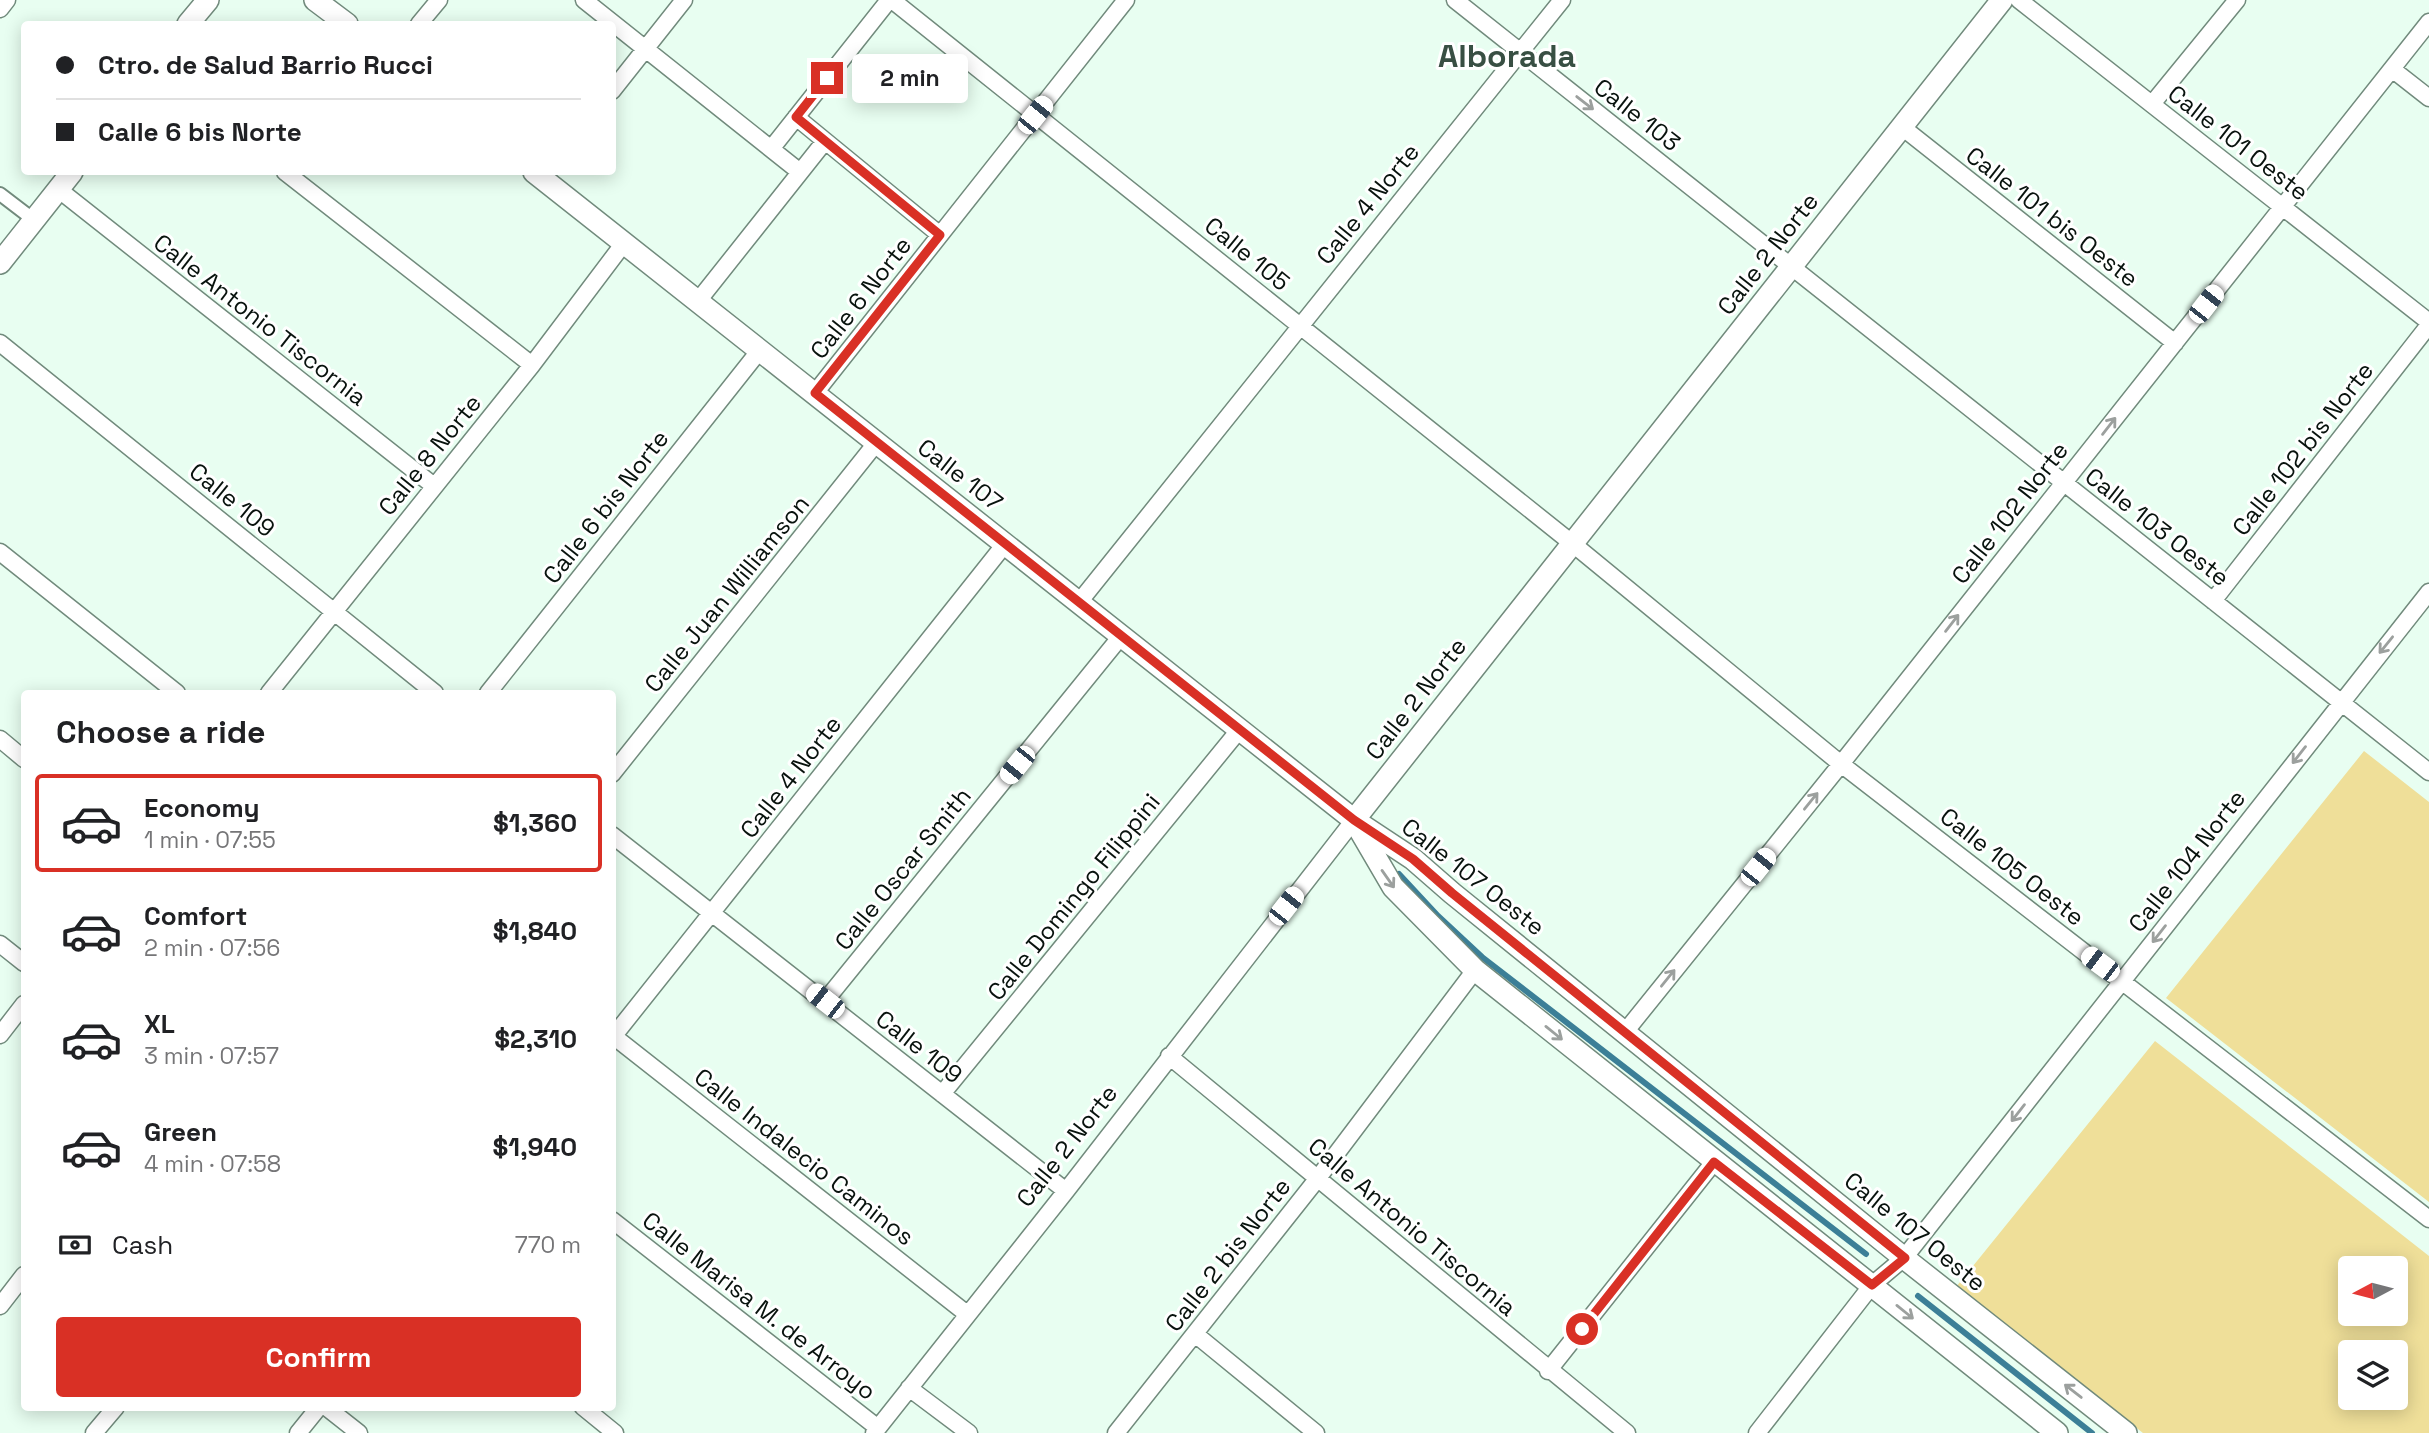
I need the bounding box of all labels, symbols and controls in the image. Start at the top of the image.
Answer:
district label: Alborada [1438,36,1576,76]
text: Ctro. de Salud Barrio Rucci [98,48,433,82]
callout: 2 min [852,54,967,102]
route end [811,62,843,94]
text: 2 min [880,63,940,93]
street label: Calle 103 [1588,71,1687,158]
street label: Calle 101 Oeste [2162,78,2315,207]
car [1014,92,1057,138]
one-way arrow [1576,95,1594,110]
text: Calle 6 bis Norte [98,115,302,149]
street label: Calle 4 Norte [1309,137,1426,271]
street label: Calle 101 bis Oeste [1960,140,2145,294]
street label: Calle 2 Norte [1710,186,1825,321]
street label: Calle 105 [1198,210,1296,297]
street label: Calle Antonio Tiscornia [148,227,373,413]
street label: Calle 6 Norte [803,230,918,365]
car [2185,281,2228,327]
street label: Calle 102 bis Norte [2225,356,2380,542]
street label: Calle 8 Norte [371,388,488,522]
one-way arrow [2101,417,2117,435]
street label: Calle 6 bis Norte [536,423,675,590]
street label: Calle 107 [911,432,1009,518]
street label: Calle 102 Norte [1944,435,2075,590]
street label: Calle 109 [183,456,281,544]
street label: Calle 103 Oeste [2079,461,2236,593]
street label: Calle Juan Williamson [637,489,816,699]
one-way arrow [1945,615,1960,633]
street label: Calle 2 Norte [1358,631,1473,766]
one-way arrow [2379,636,2394,654]
street label: Calle 4 Norte [733,709,848,844]
text: Choose a ride [56,712,266,752]
car [996,742,1039,788]
one-way arrow [2292,745,2307,764]
street label: Calle Oscar Smith [828,781,978,956]
street label: Calle 104 Norte [2121,783,2252,938]
street label: Calle Domingo Filippini [980,787,1167,1007]
text: Economy [144,791,260,825]
icon: car [60,792,123,855]
one-way arrow [1803,793,1818,811]
street label: Calle 105 Oeste [1934,801,2091,933]
text: $1,360 [493,806,577,840]
street label: Calle 107 Oeste [1395,811,1551,942]
text: 1 min · 07:55 [144,825,276,855]
car [1737,844,1780,890]
one-way arrow [1381,869,1395,888]
car [1265,883,1308,929]
text: Comfort [144,899,247,933]
icon: car [60,900,123,963]
text: $1,840 [493,914,577,948]
one-way arrow [2151,924,2166,943]
text: 2 min · 07:56 [144,933,280,963]
car [2077,943,2124,985]
one-way arrow [1660,970,1676,988]
car [802,980,849,1022]
street label: Calle 109 [870,1003,969,1090]
text: XL [144,1007,175,1041]
icon: car [60,1008,123,1071]
text: $2,310 [494,1022,577,1056]
one-way arrow [1545,1026,1563,1041]
text: 3 min · 07:57 [144,1041,279,1071]
street label: Calle Indalecio Caminos [688,1061,920,1252]
street label: Calle 2 Norte [1009,1078,1124,1213]
one-way arrow [2011,1103,2026,1122]
text: Green [144,1115,217,1149]
icon: car [60,1116,123,1179]
text: $1,940 [492,1130,577,1164]
street label: Calle Antonio Tiscornia [1302,1131,1523,1323]
text: 4 min · 07:58 [144,1149,281,1179]
street label: Calle 107 Oeste [1838,1165,1992,1298]
street label: Calle 2 bis Norte [1158,1172,1297,1338]
street label: Calle Marisa M. de Arroyo [636,1205,882,1407]
icon: cash [56,1226,94,1264]
text: Cash [112,1228,173,1262]
text: 770 m [515,1230,581,1260]
north arrow [2338,1256,2408,1326]
map controls [2338,1256,2408,1410]
one-way arrow [1895,1304,1914,1319]
route start [1566,1313,1598,1345]
button: Confirm [56,1317,581,1397]
button: layers [2338,1340,2408,1410]
one-way arrow [2064,1383,2082,1398]

